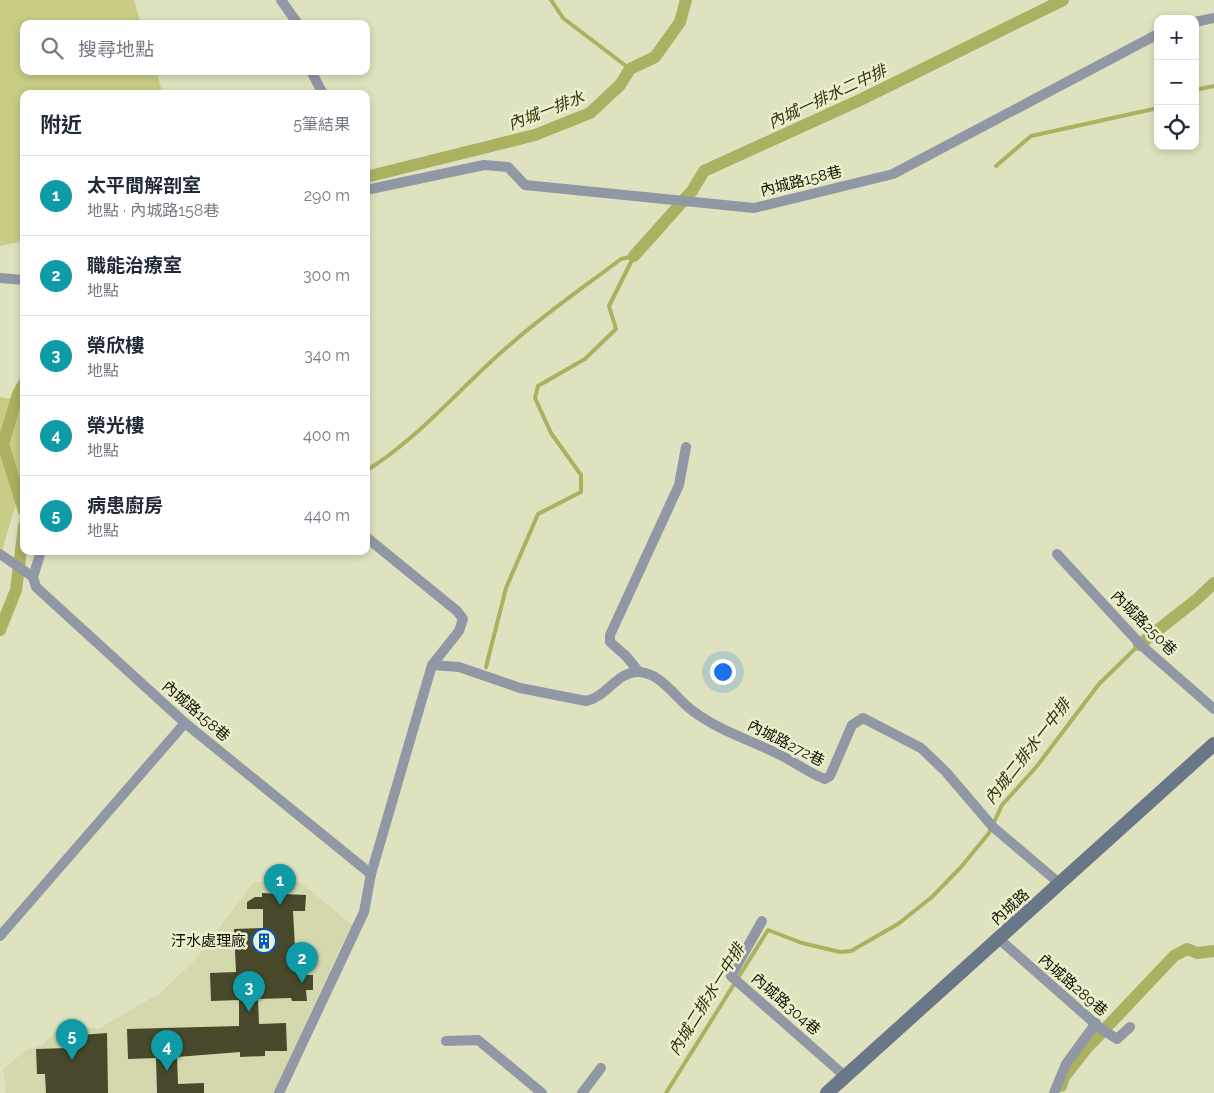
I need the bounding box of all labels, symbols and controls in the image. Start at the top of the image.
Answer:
map controls [1154,15,1199,150]
button: + [1154,15,1199,60]
search box [20,20,370,75]
icon: search [38,34,66,62]
text: 搜尋地點 [78,38,154,60]
water label: 內城一排水二中排 [765,60,891,132]
button: − [1154,60,1199,105]
water label: 內城一排水 [505,87,588,134]
button: locate [1154,105,1199,150]
text: 附近 [40,112,82,137]
text: 5筆結果 [293,115,350,134]
street label: 內城路158巷 [758,162,844,200]
text: 太平間解剖室 [87,174,201,196]
text: 1 [52,186,60,205]
text: 290 m [304,186,350,205]
text: 地點 · 內城路158巷 [87,201,219,220]
text: 職能治療室 [87,254,182,276]
text: 2 [51,266,61,285]
text: 300 m [303,266,350,285]
text: 地點 [87,281,119,300]
text: 榮欣樓 [87,334,144,356]
text: 3 [52,346,60,365]
text: 340 m [304,346,350,365]
text: 地點 [87,361,119,380]
text: 榮光樓 [87,414,144,436]
text: 4 [51,426,61,445]
text: 400 m [303,426,350,445]
text: 地點 [87,441,119,460]
text: 病患廚房 [87,494,163,516]
text: 5 [52,506,60,525]
text: 440 m [304,506,350,525]
text: 地點 [87,521,119,540]
street label: 內城路250巷 [1108,587,1180,659]
your location [710,659,736,685]
street label: 內城路158巷 [159,677,233,745]
water label: 內城二排水一中排 [981,693,1076,808]
street label: 內城路272巷 [745,716,827,770]
pin: 1 [264,864,296,905]
street label: 內城路 [987,885,1033,929]
building icon: 汙水處理廠 [251,928,277,954]
place label: 汙水處理廠 [171,932,246,950]
water label: 內城二排水一中排 [664,938,749,1059]
pin: 2 [286,942,318,983]
street label: 內城路289巷 [1035,950,1111,1020]
street label: 內城路304巷 [748,969,824,1039]
pin: 3 [233,971,265,1012]
pin: 5 [56,1019,88,1060]
pin: 4 [151,1030,183,1071]

